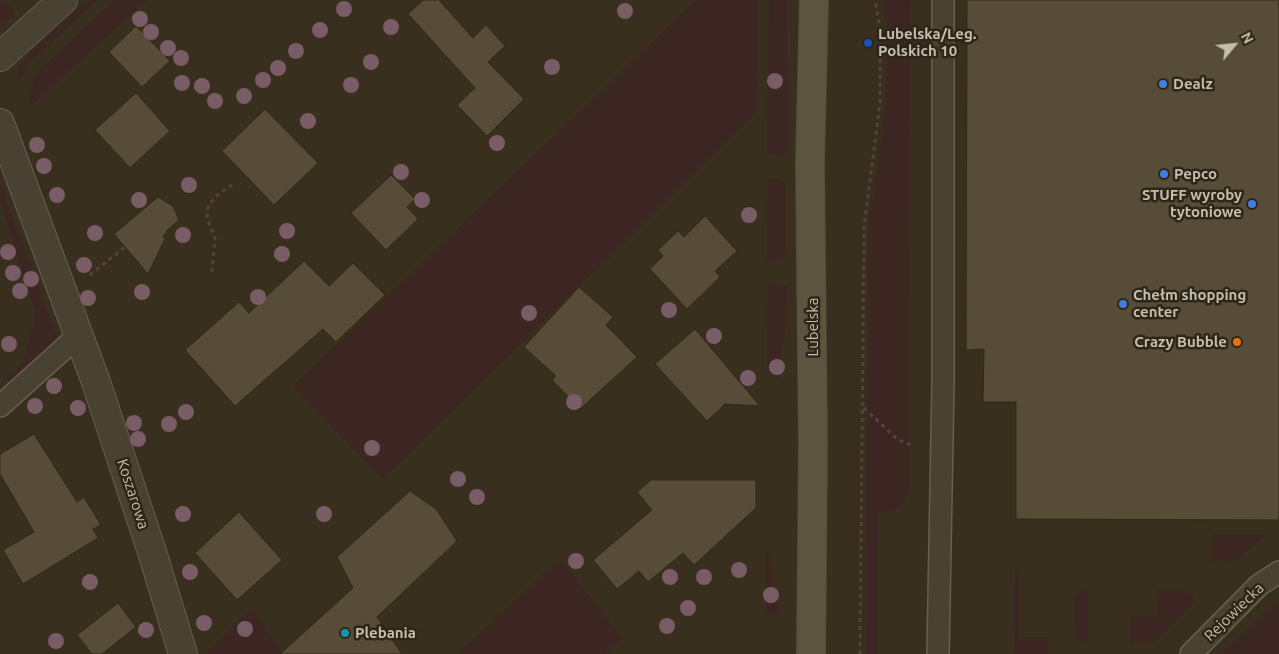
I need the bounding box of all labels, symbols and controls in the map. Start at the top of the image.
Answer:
north arrow [1209,20,1259,70]
place label: Lubelska/Leg. Polskich 10 [878,25,976,60]
text: N [1238,30,1257,46]
marker: Lubelska/Leg. Polskich 10 [862,37,874,49]
place label: Dealz [1173,75,1213,93]
marker: Dealz [1157,78,1169,90]
place label: Pepco [1174,165,1217,183]
marker: Pepco [1158,168,1170,180]
place label: STUFF wyroby tytoniowe [1142,186,1242,221]
marker: STUFF wyroby tytoniowe [1246,198,1258,210]
place label: Chełm shopping center [1133,286,1246,321]
street label: Lubelska [804,298,822,356]
marker: Chełm shopping center [1117,298,1129,310]
place label: Crazy Bubble [1134,333,1227,351]
marker: Crazy Bubble [1231,336,1243,348]
street label: Koszarowa [113,457,153,531]
street label: Rejowiecka [1200,579,1268,645]
place label: Plebania [355,624,416,642]
marker: Plebania [339,627,351,639]

